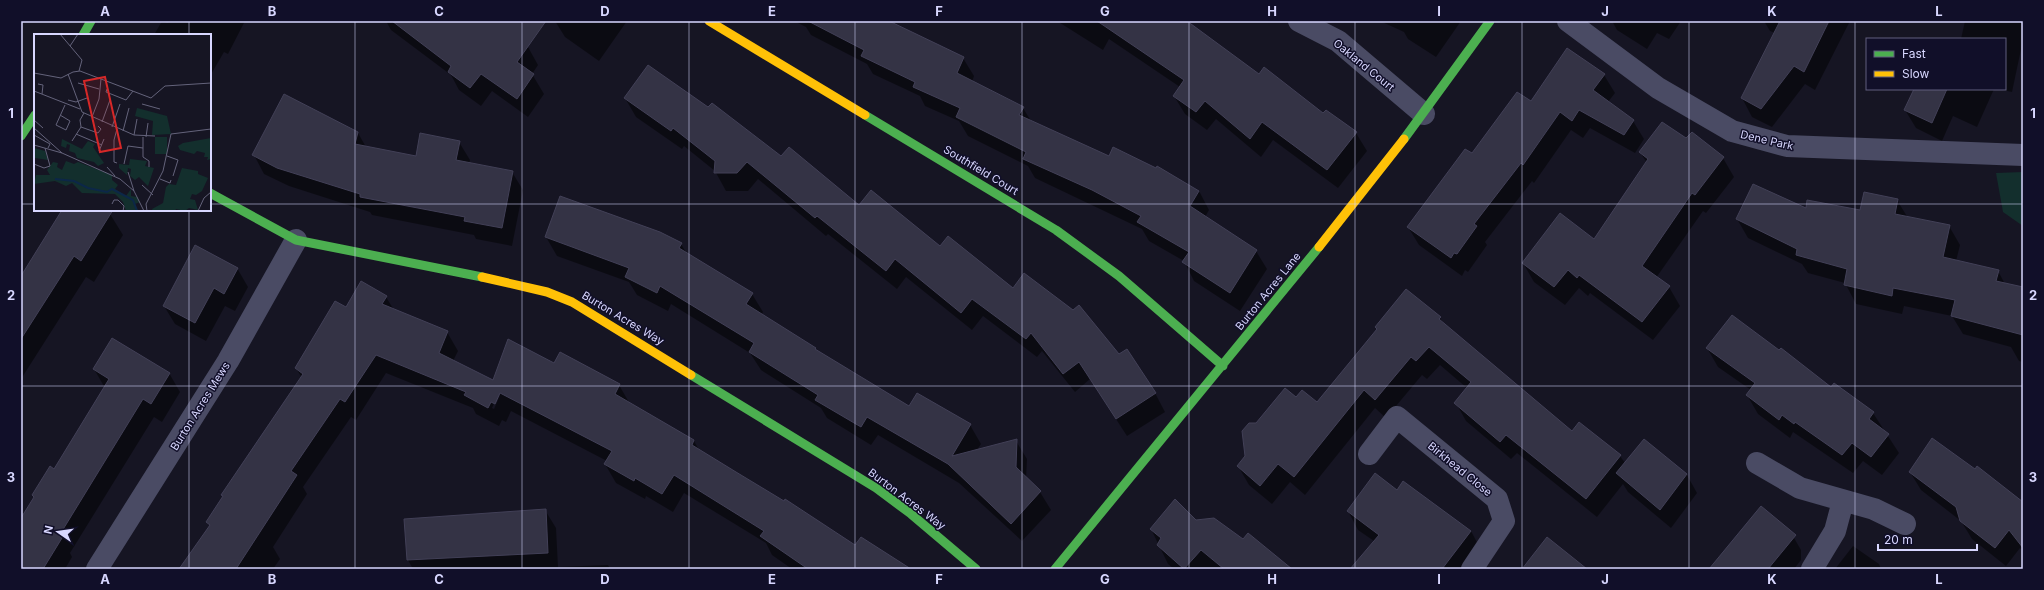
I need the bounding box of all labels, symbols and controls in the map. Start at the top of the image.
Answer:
text: A [100,3,110,19]
text: B [268,3,277,19]
text: C [434,3,444,19]
text: D [600,3,610,19]
text: E [768,3,776,19]
text: F [935,3,943,19]
text: G [1100,3,1110,19]
text: H [1267,3,1277,19]
text: I [1437,3,1441,19]
text: J [1601,3,1609,19]
text: K [1767,3,1777,19]
text: L [1935,3,1943,19]
inset map [34,34,211,211]
street label: Oakland Court [1331,36,1398,94]
legend [1866,38,2006,90]
text: Fast [1902,46,1926,61]
text: Slow [1902,66,1930,81]
text: 1 [8,105,14,121]
text: 1 [2030,105,2036,121]
street label: Dene Park [1739,127,1795,153]
street label: Southfield Court [941,142,1021,198]
street label: Burton Acres Lane [1232,249,1304,333]
text: 2 [7,287,15,303]
text: 2 [2029,287,2037,303]
street label: Burton Acres Way [579,288,667,348]
street label: Burton Acres Mews [167,359,233,453]
street label: Birkhead Close [1425,439,1495,499]
street label: Burton Acres Way [866,465,948,533]
text: 3 [7,469,15,485]
text: 3 [2029,469,2037,485]
north arrow [38,512,78,552]
text: N [40,524,56,535]
scale bar [1878,526,1977,552]
text: 20 m [1884,532,1913,547]
text: A [100,571,110,587]
text: B [268,571,277,587]
text: C [434,571,444,587]
text: D [600,571,610,587]
text: E [768,571,776,587]
text: F [935,571,943,587]
text: G [1100,571,1110,587]
text: H [1267,571,1277,587]
text: I [1437,571,1441,587]
text: J [1601,571,1609,587]
text: K [1767,571,1777,587]
text: L [1935,571,1943,587]

